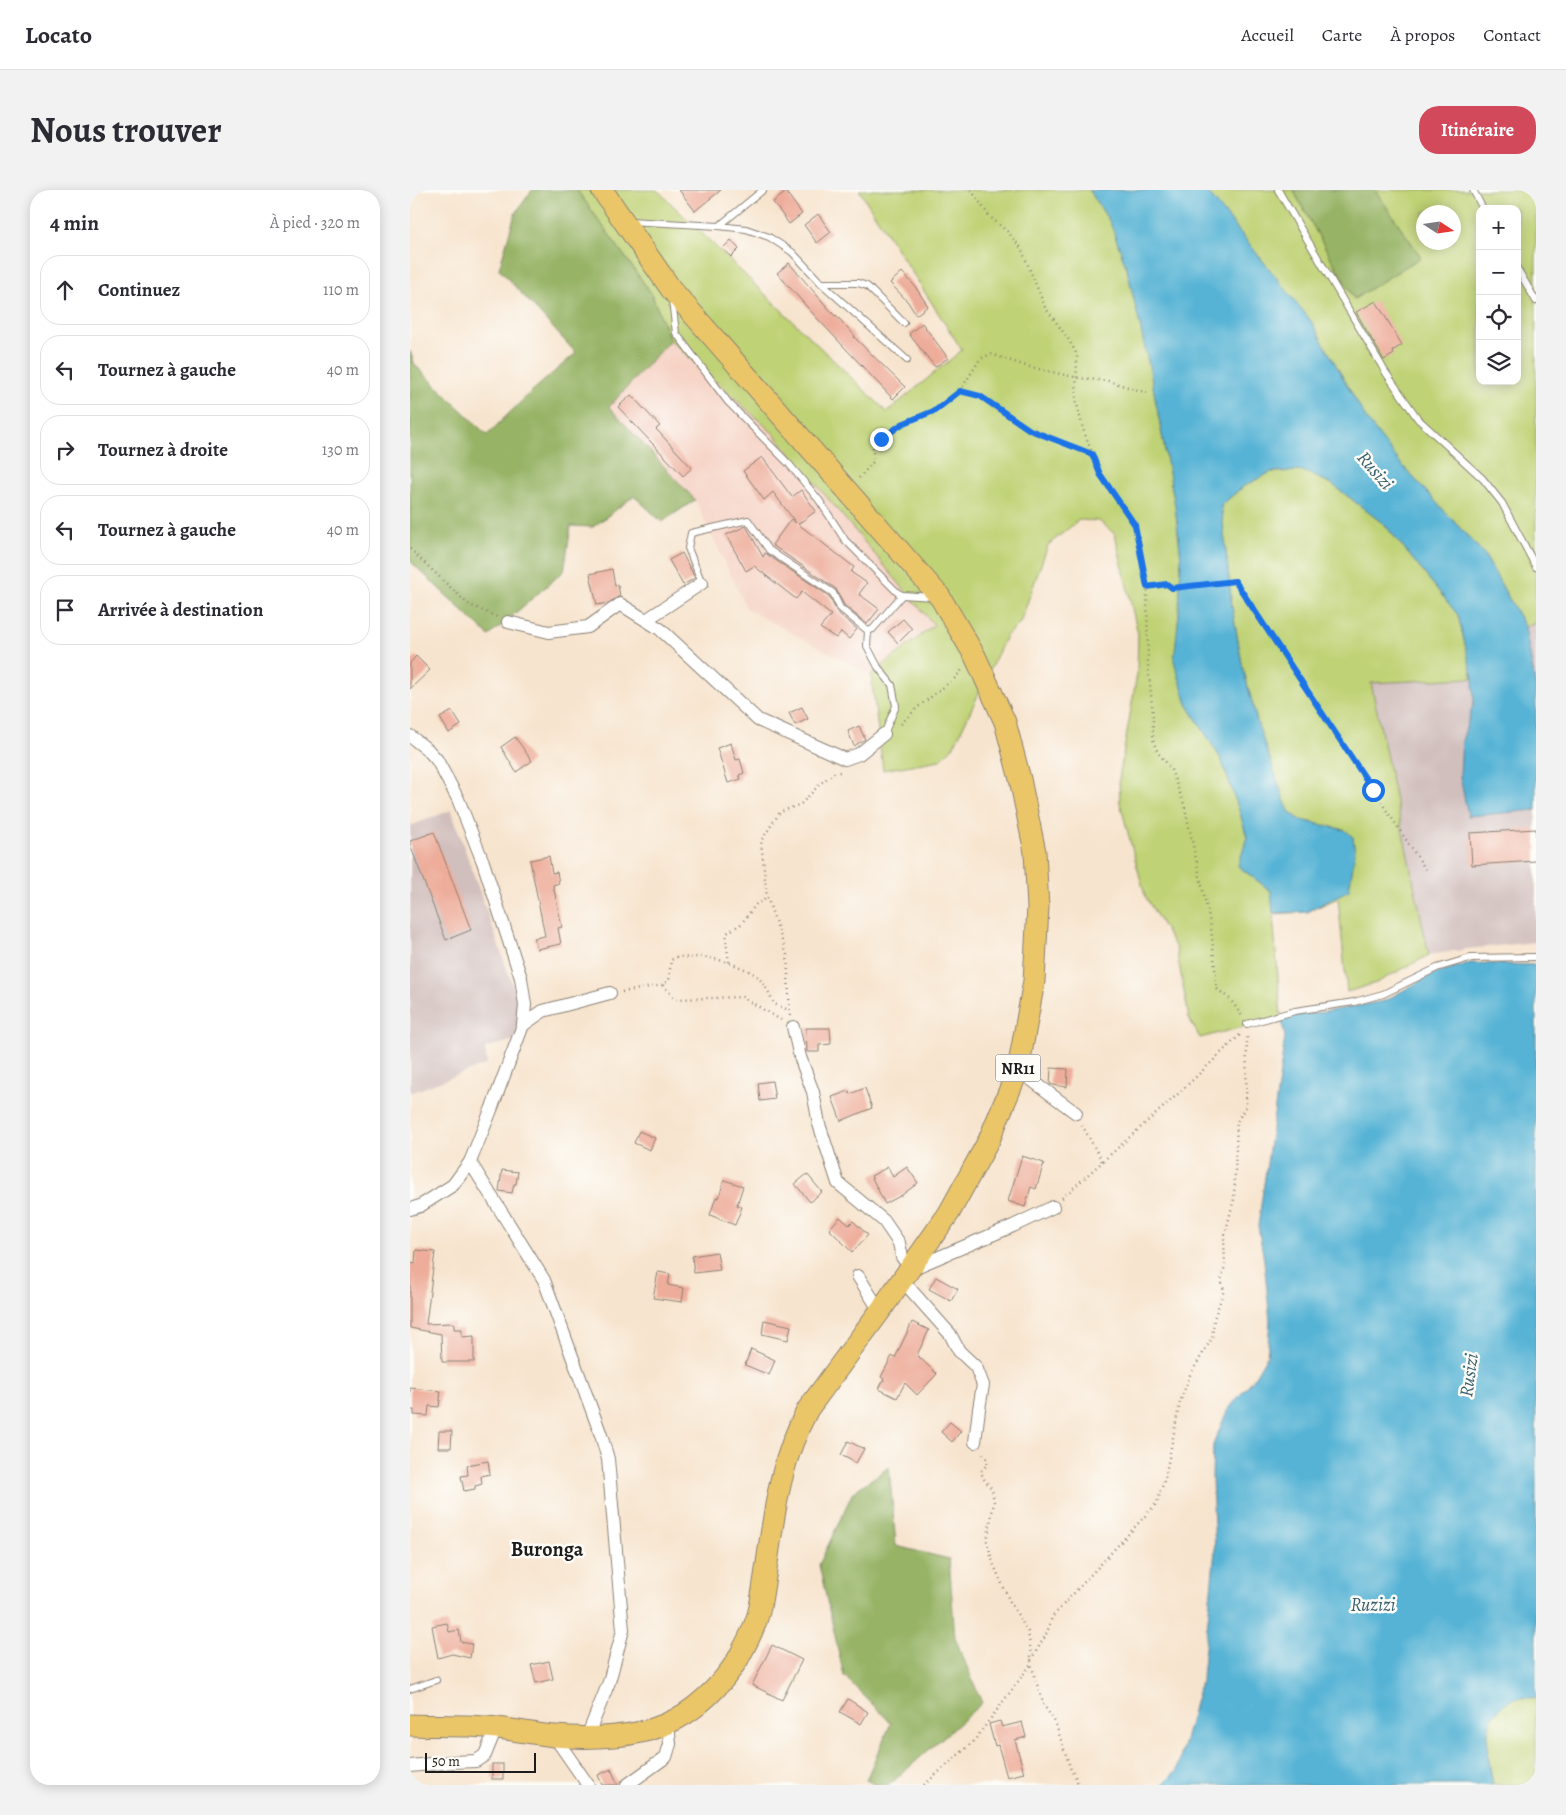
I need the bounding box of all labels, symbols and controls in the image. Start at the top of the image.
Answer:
text: Locato [25,19,92,51]
text: Accueil [1241,23,1294,47]
text: Carte [1322,23,1362,47]
text: À propos [1390,23,1455,47]
text: Contact [1483,23,1541,47]
text: Nous trouver [30,106,222,154]
button: Itinéraire [1419,106,1536,154]
north arrow [1416,205,1461,250]
map controls [1476,205,1521,385]
button: + [1476,205,1521,250]
text: 4 min [50,209,99,237]
text: À pied · 320 m [270,212,360,234]
button: − [1476,250,1521,295]
icon: ahead [51,276,79,304]
text: Continuez [98,277,180,303]
text: 110 m [323,279,359,301]
button: locate [1476,295,1521,340]
button: layers [1476,340,1521,385]
icon: left [51,356,79,384]
text: Tournez à gauche [98,357,236,383]
text: 40 m [327,359,359,381]
route end [870,428,893,451]
icon: right [51,436,79,464]
text: Tournez à droite [98,437,228,463]
text: 130 m [322,439,359,461]
water label: Rusizi [1351,446,1399,496]
icon: left [51,516,79,544]
text: Tournez à gauche [98,517,236,543]
text: 40 m [327,519,359,541]
icon: arrive [51,596,79,624]
text: Arrivée à destination [98,597,263,623]
route start [1362,779,1385,802]
road number: NR11 [996,1054,1040,1081]
water label: Rusizi [1453,1352,1485,1399]
district label: Buronga [511,1536,584,1563]
water label: Ruzizi [1351,1592,1395,1618]
scale bar [425,1750,536,1773]
text: 50 m [432,1752,460,1771]

